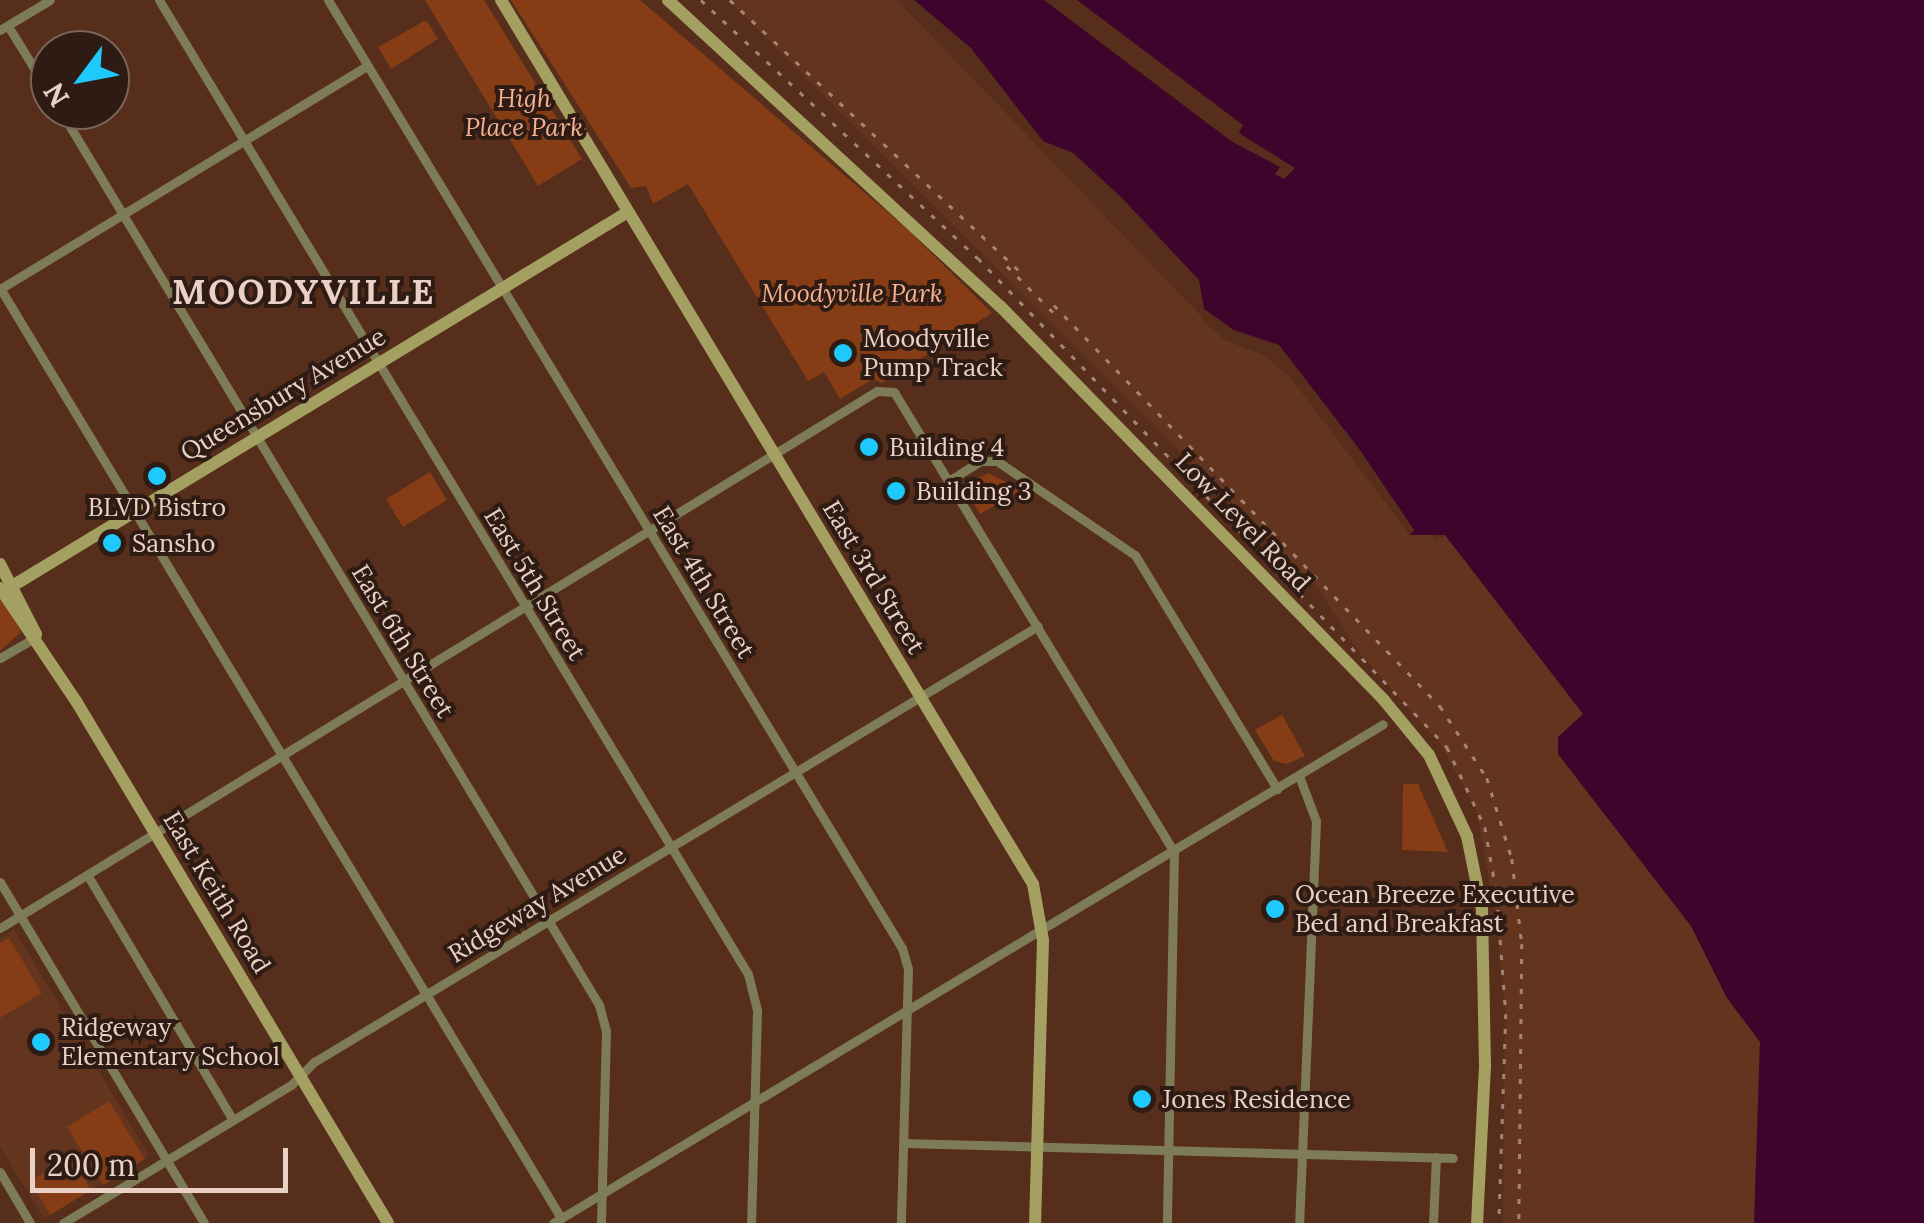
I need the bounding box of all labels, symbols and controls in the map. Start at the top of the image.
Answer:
north arrow [30,30,130,130]
text: N [35,76,77,114]
park label: High Place Park [465,84,583,143]
district label: MOODYVILLE [172,271,436,313]
park label: Moodyville Park [761,278,943,308]
street label: Queensbury Avenue [175,321,391,467]
place label: Moodyville Pump Track [863,324,1003,383]
marker: Moodyville Pump Track [832,342,854,364]
place label: Building 4 [889,432,1004,462]
marker: Building 4 [858,436,880,458]
street label: Low Level Road [1169,447,1317,597]
marker: BLVD Bistro [146,465,168,487]
place label: Building 3 [916,476,1032,506]
marker: Building 3 [885,480,907,502]
place label: BLVD Bistro [88,492,226,522]
street label: East 3rd Street [817,495,931,659]
street label: East 4th Street [647,501,761,663]
street label: East 5th Street [478,503,592,665]
place label: Sansho [132,528,215,558]
marker: Sansho [101,532,123,554]
street label: East 6th Street [346,559,460,723]
street label: East Keith Road [157,806,277,978]
street label: Ridgeway Avenue [443,839,631,969]
place label: Ocean Breeze Executive Bed and Breakfast [1295,880,1575,939]
marker: Ocean Breeze Executive Bed and Breakfast [1264,898,1286,920]
place label: Ridgeway Elementary School [61,1013,280,1072]
marker: Ridgeway Elementary School [30,1031,52,1053]
place label: Jones Residence [1162,1084,1351,1114]
marker: Jones Residence [1131,1088,1153,1110]
scale bar [35,1128,292,1190]
text: 200 m [47,1146,135,1184]

